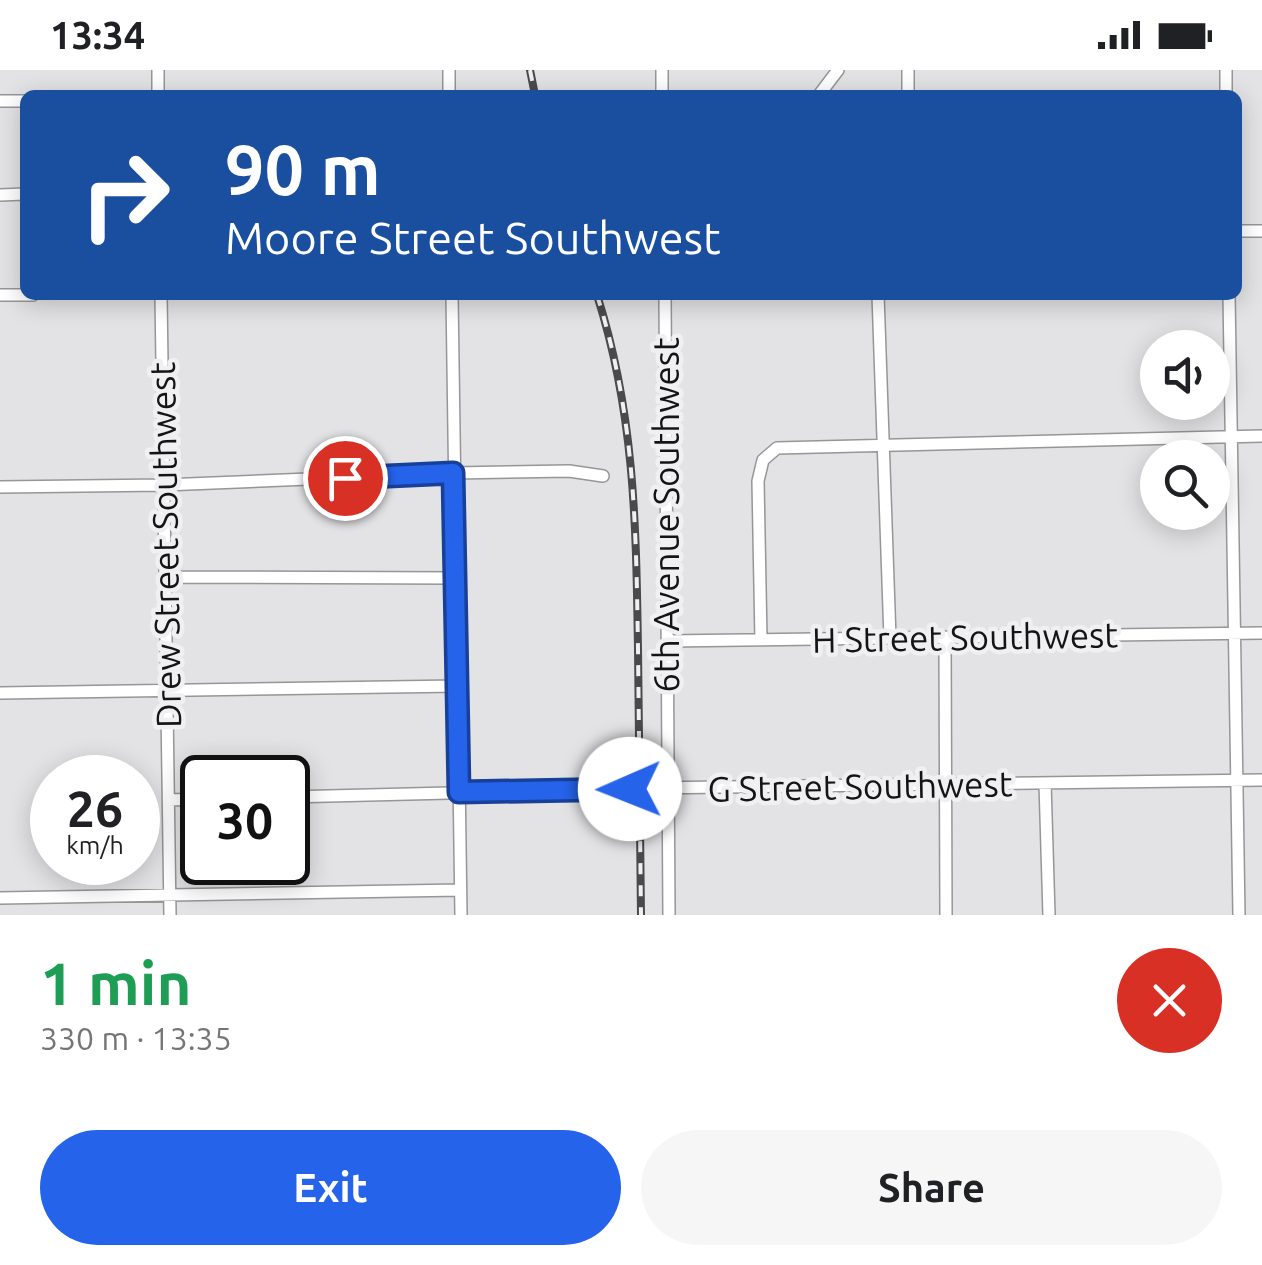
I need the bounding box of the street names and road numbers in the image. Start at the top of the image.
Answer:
street label: 6th Avenue Southwest [646,337,686,693]
street label: Drew Street Southwest [142,361,188,728]
street label: H Street Southwest [812,614,1119,660]
street label: G Street Southwest [707,763,1013,809]

